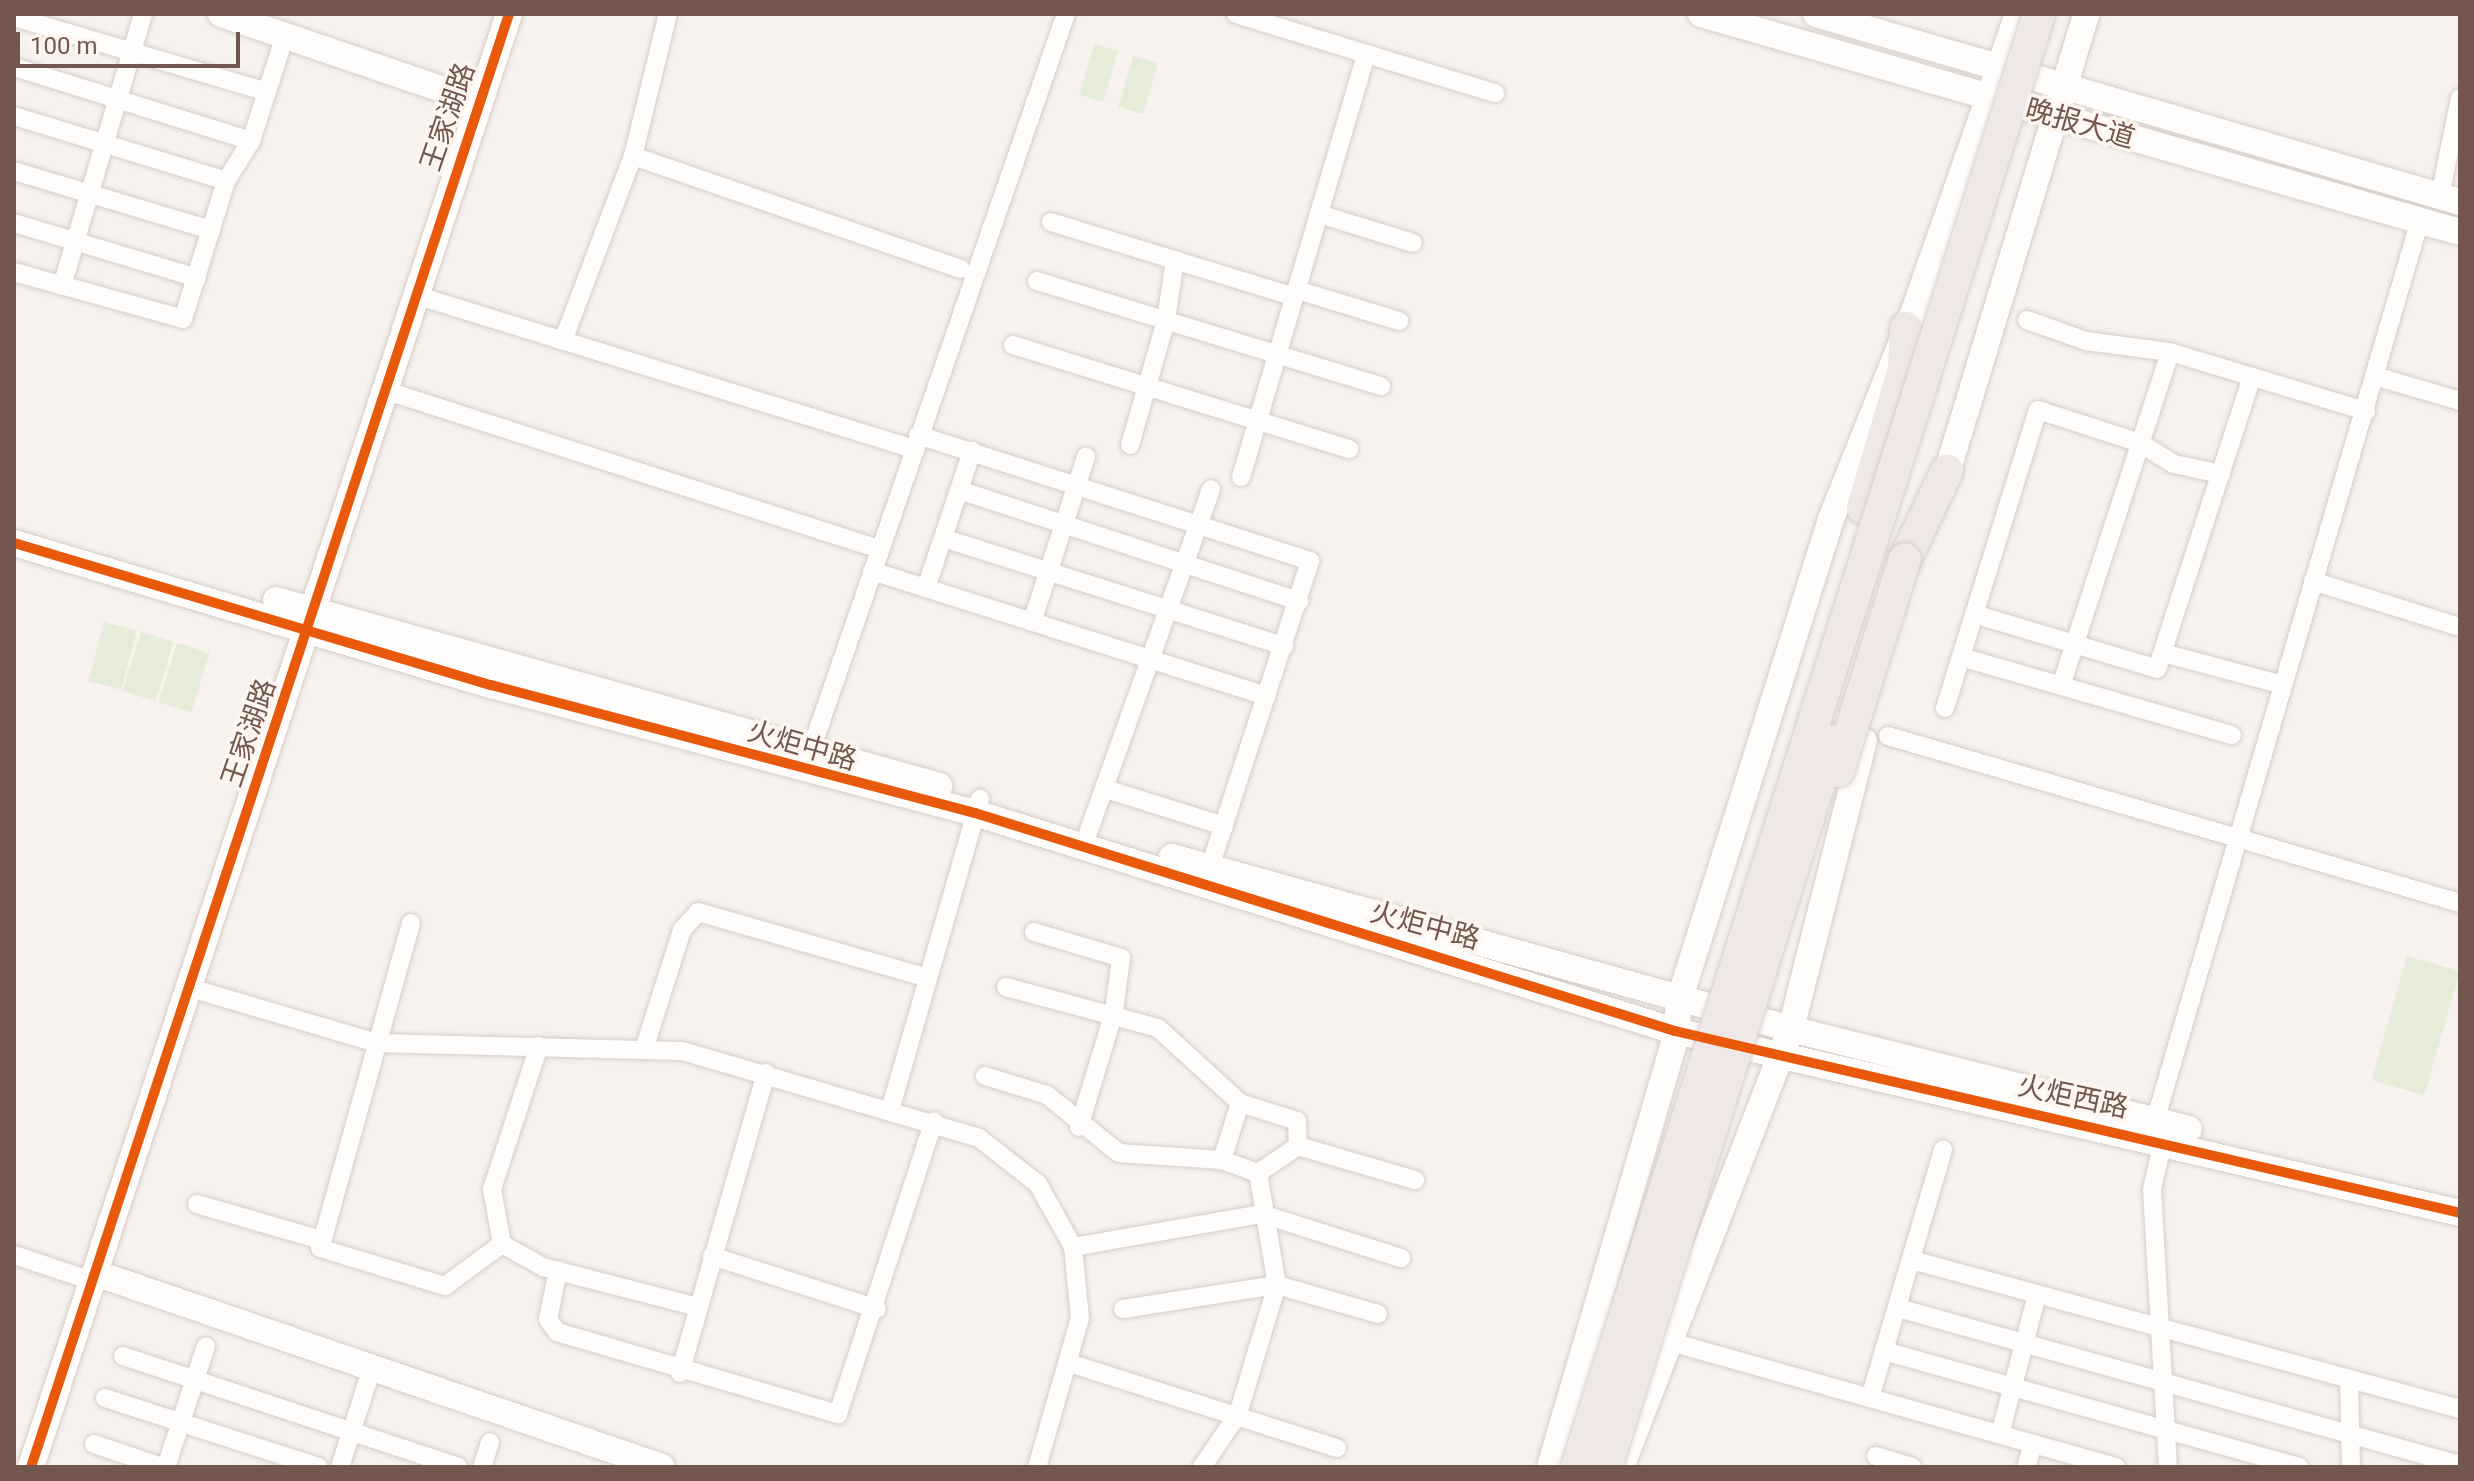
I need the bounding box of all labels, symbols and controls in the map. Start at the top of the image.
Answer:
scale bar [20,16,244,66]
text: 100 m [30,32,97,60]
street label: 王家湖路 [414,59,482,175]
street label: 晚报大道 [2022,92,2138,156]
street label: 王家湖路 [215,675,283,791]
street label: 火炬中路 [744,714,860,778]
street label: 火炬中路 [1367,895,1483,957]
street label: 火炬西路 [2015,1069,2131,1125]

